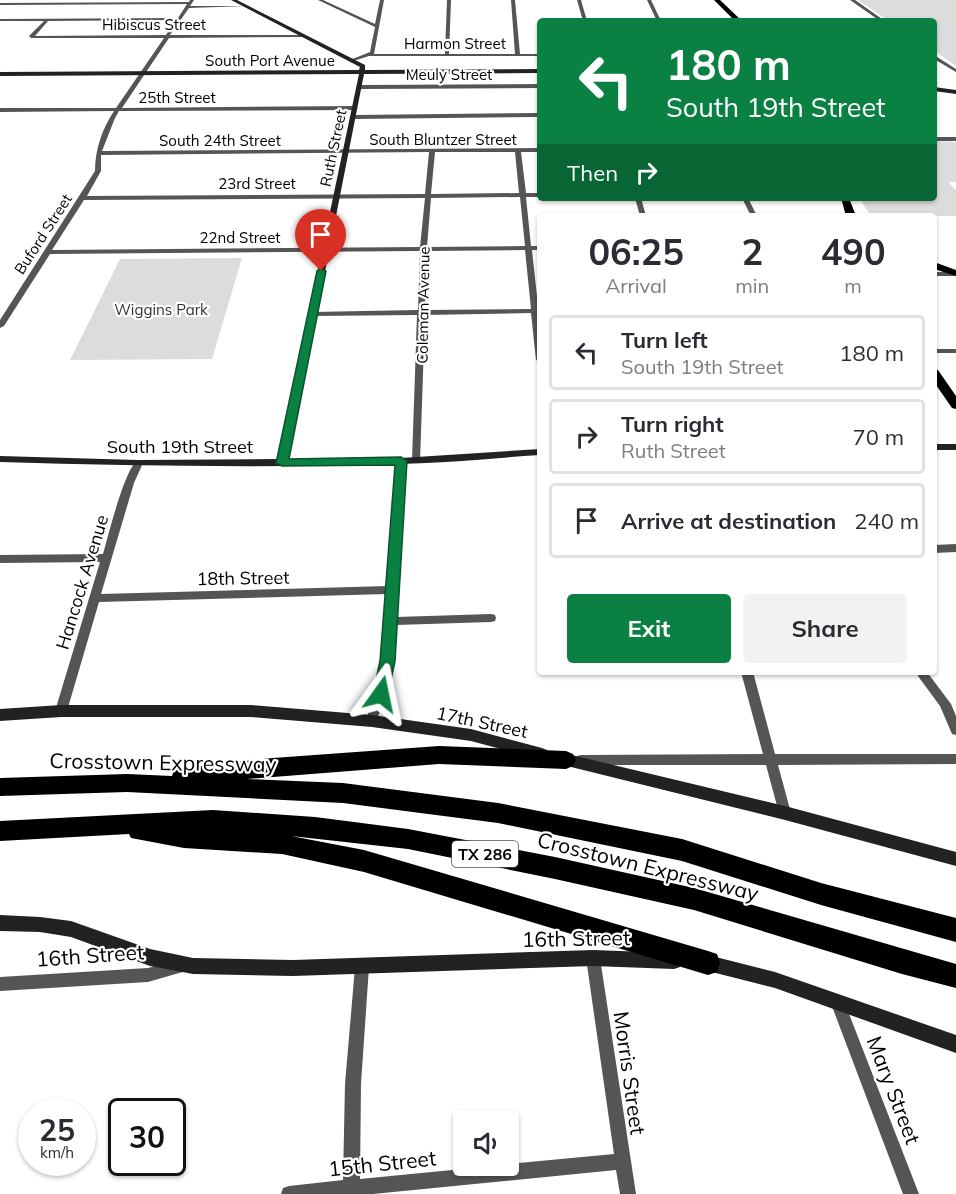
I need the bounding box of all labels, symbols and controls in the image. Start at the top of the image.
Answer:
street label: Hibiscus Street [102,15,206,34]
street label: Harmon Street [404,34,506,53]
text: 180 m [666,38,791,91]
icon: left [567,42,645,120]
street label: South Port Avenue [205,51,335,70]
street label: Meuly Street [406,65,492,84]
street label: 25th Street [138,88,216,107]
text: South 19th Street [666,90,886,124]
street label: Ruth Street [316,108,350,188]
street label: South Bluntzer Street [369,130,517,149]
street label: South 24th Street [159,131,281,150]
icon: right [630,156,663,189]
text: Then [567,159,618,187]
street label: 23rd Street [218,174,296,193]
street label: Buford Street [10,190,76,278]
pin [295,209,346,271]
icon: arrive [304,218,337,251]
street label: 22nd Street [199,228,281,247]
text: 06:25 [588,229,684,274]
text: 2 [741,229,763,274]
text: 490 [821,229,886,274]
street label: Coleman Avenue [412,246,434,364]
text: Arrival [606,273,667,298]
text: min [735,273,769,298]
text: m [844,273,862,298]
park label: Wiggins Park [114,300,208,319]
text: Turn left [621,326,708,354]
icon: left [570,336,603,369]
text: 180 m [839,339,904,367]
text: South 19th Street [621,354,784,379]
text: Turn right [621,410,724,438]
icon: right [570,420,603,453]
text: 70 m [853,423,904,451]
street label: South 19th Street [107,435,253,458]
text: Ruth Street [621,438,726,463]
icon: arrive [570,504,603,537]
text: Arrive at destination [621,507,836,535]
text: 240 m [854,507,919,535]
street label: Hancock Avenue [51,512,113,652]
street label: 18th Street [196,566,290,590]
button: Exit [567,594,731,663]
button: Share [743,594,907,663]
position arrow [349,662,413,726]
street label: 17th Street [434,701,530,743]
street label: Crosstown Expressway [49,747,277,777]
street label: Crosstown Expressway [535,826,761,906]
road number: TX 286 [452,841,518,867]
street label: 16th Street [522,924,630,952]
street label: 16th Street [35,938,145,972]
street label: Morris Street [608,1010,652,1136]
street label: Mary Street [862,1032,926,1148]
speed limit sign: 30 [108,1098,186,1176]
map controls [453,1110,519,1176]
button: sound [453,1110,519,1176]
text: 25 [39,1111,75,1149]
text: km/h [40,1143,74,1162]
street label: 15th Street [327,1144,437,1182]

